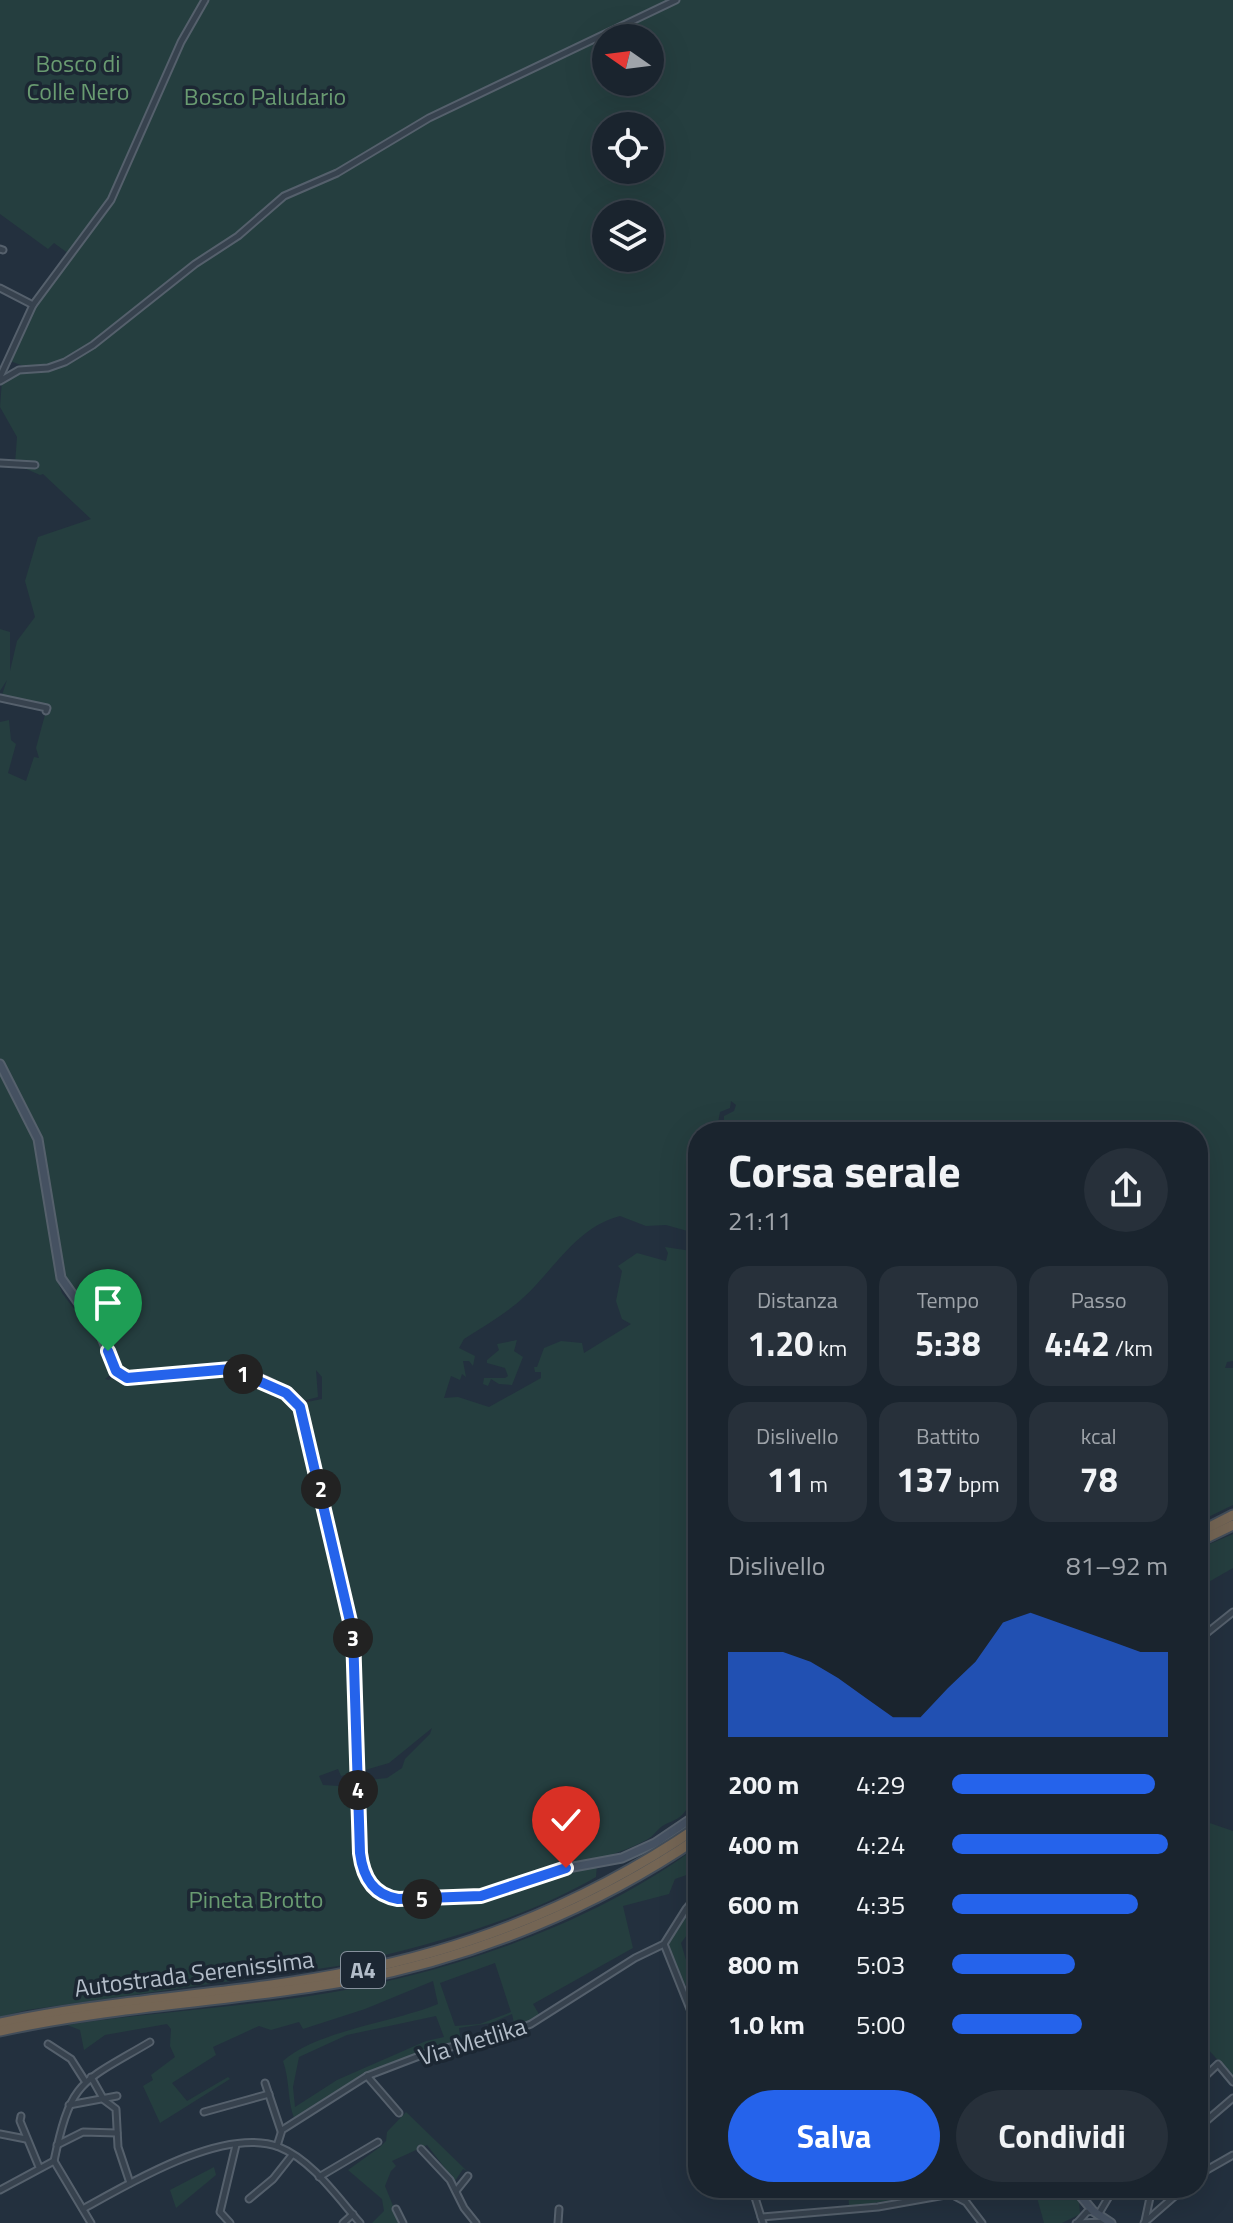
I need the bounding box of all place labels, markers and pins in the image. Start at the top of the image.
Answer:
pin [74,1269,142,1351]
pin: 1 [223,1354,263,1394]
pin: 2 [301,1469,341,1509]
pin: 3 [333,1618,373,1658]
pin: 4 [338,1770,378,1810]
pin [532,1786,600,1868]
pin: 5 [402,1879,442,1919]

